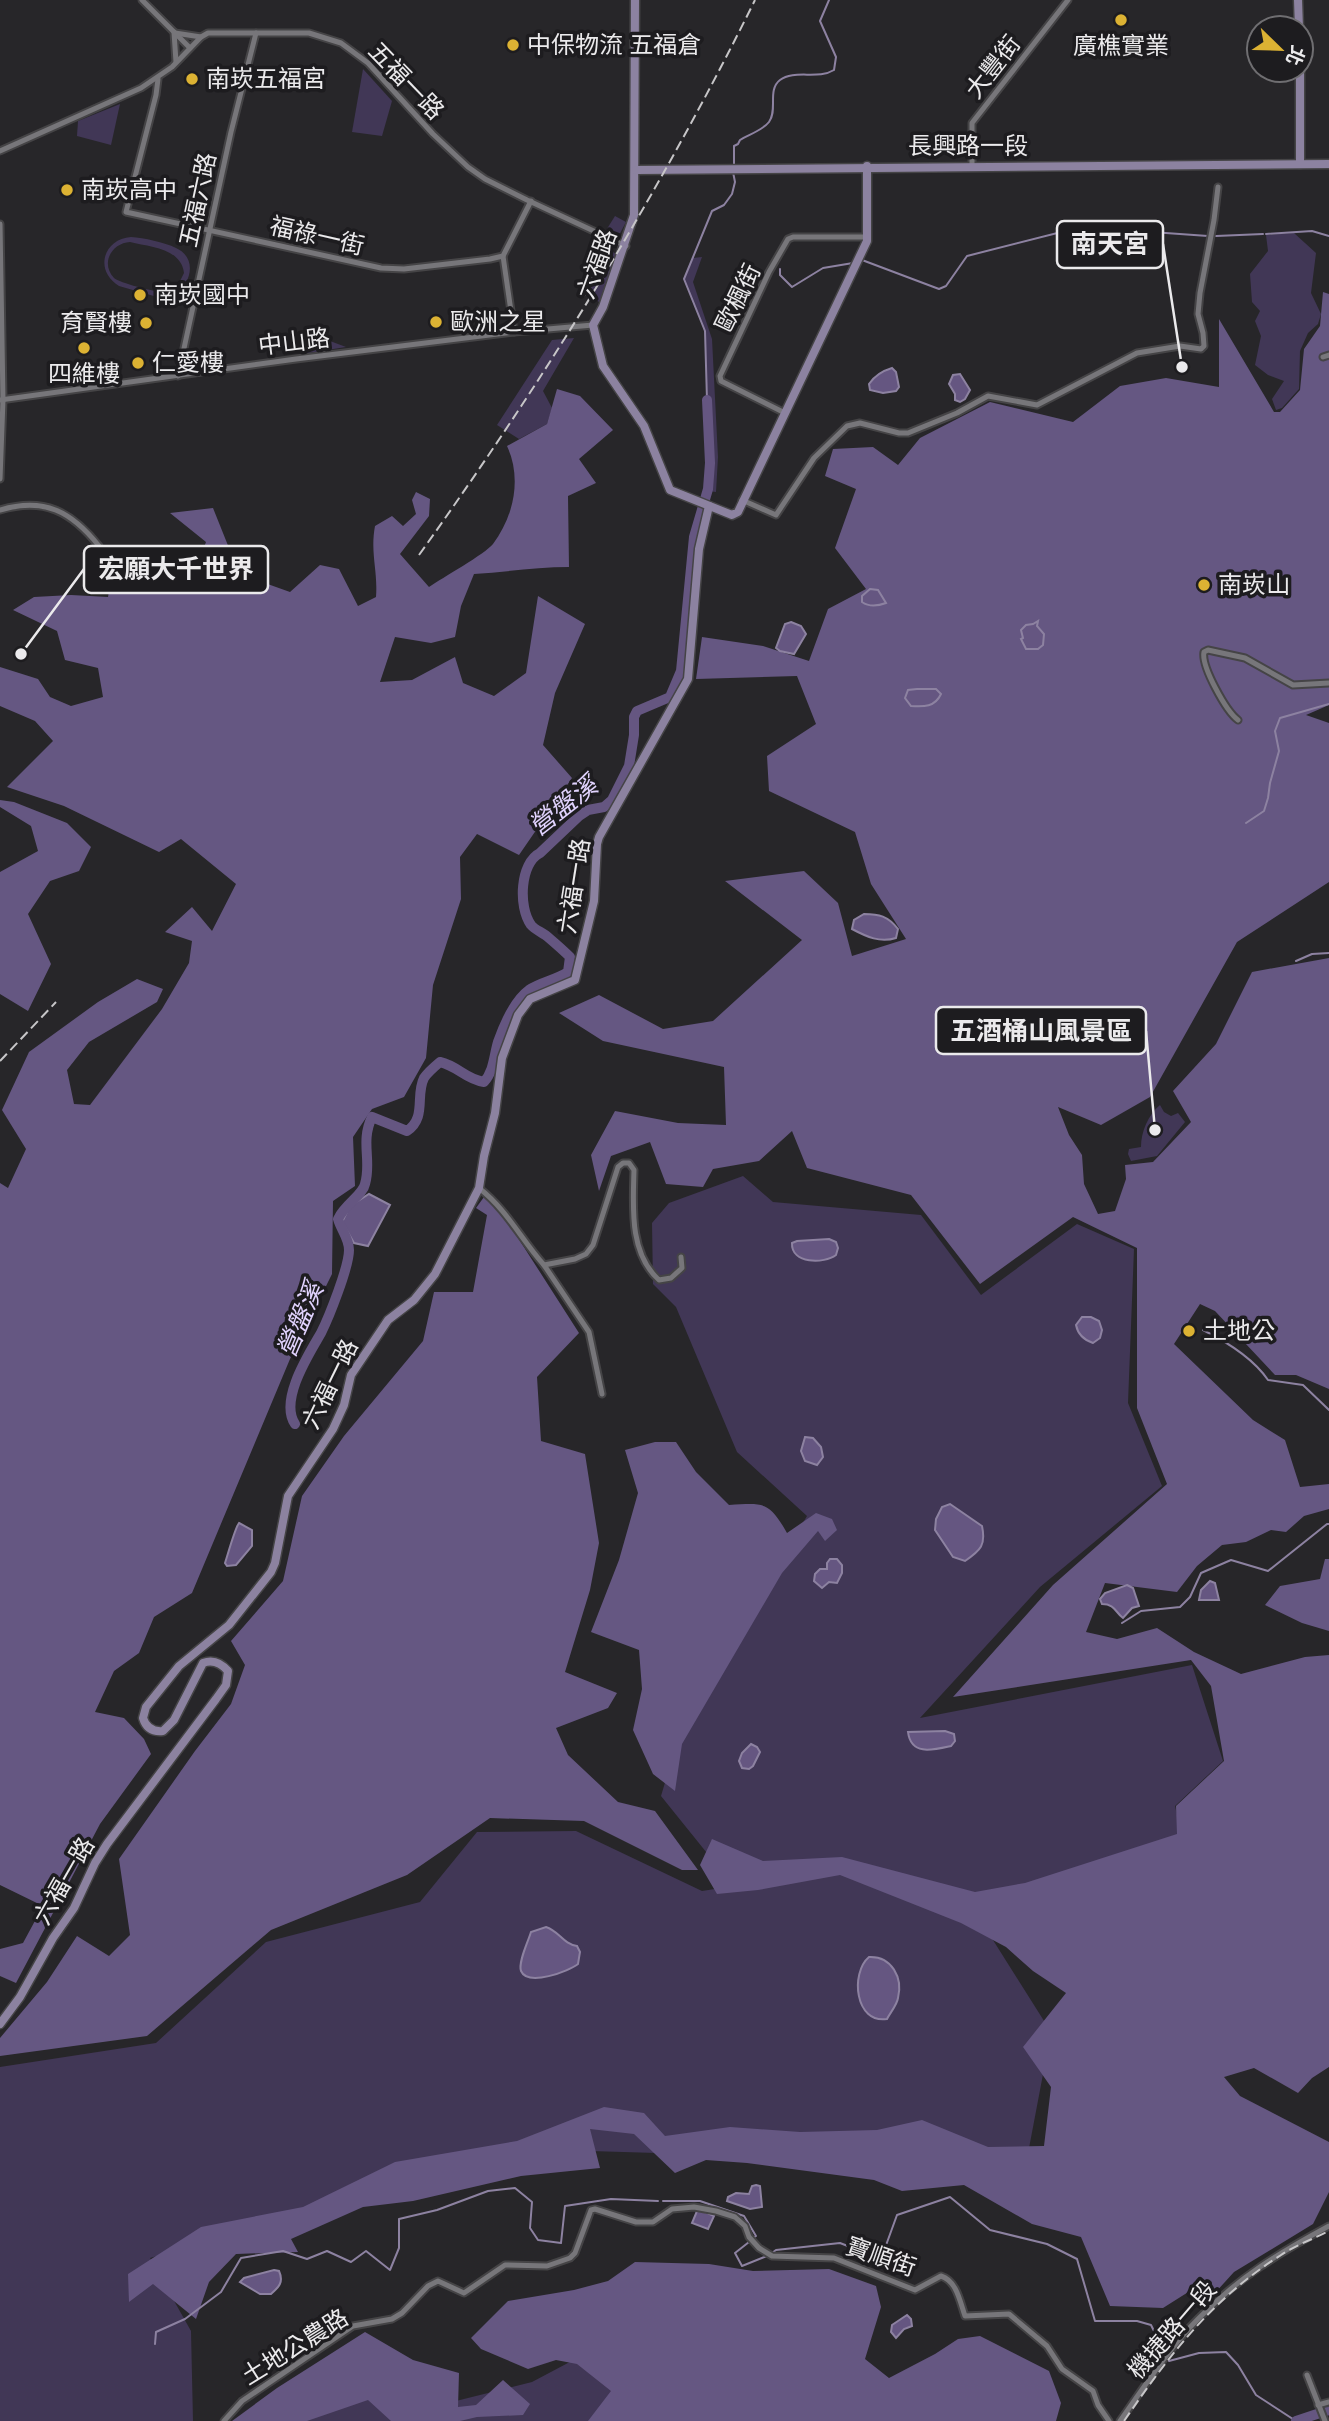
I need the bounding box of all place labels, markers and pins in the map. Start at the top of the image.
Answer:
marker: 廣樵實業 [1113,12,1129,28]
place label: 中保物流 五福倉 [527,29,701,59]
place label: 廣樵實業 [1073,30,1169,60]
marker: 中保物流 五福倉 [505,37,521,53]
place label: 南崁五福宮 [206,63,326,93]
marker: 南崁五福宮 [184,71,200,87]
place label: 南崁高中 [81,174,177,204]
marker: 南崁高中 [59,182,75,198]
callout: 南天宮 [1057,221,1163,268]
place label: 南崁國中 [154,279,250,309]
marker: 南崁國中 [132,287,148,303]
place label: 歐洲之星 [450,306,546,336]
place label: 育賢樓 [60,307,132,337]
marker: 歐洲之星 [428,314,444,330]
marker: 育賢樓 [138,315,154,331]
marker: 四維樓 [76,340,92,356]
place label: 仁愛樓 [152,347,224,377]
marker: 仁愛樓 [130,355,146,371]
place label: 四維樓 [48,358,120,388]
callout: 宏願大千世界 [84,546,268,593]
place label: 南崁山 [1218,569,1290,599]
marker: 南崁山 [1196,577,1212,593]
callout: 五酒桶山風景區 [936,1007,1146,1054]
place label: 土地公 [1203,1315,1275,1345]
marker: 土地公 [1181,1323,1197,1339]

